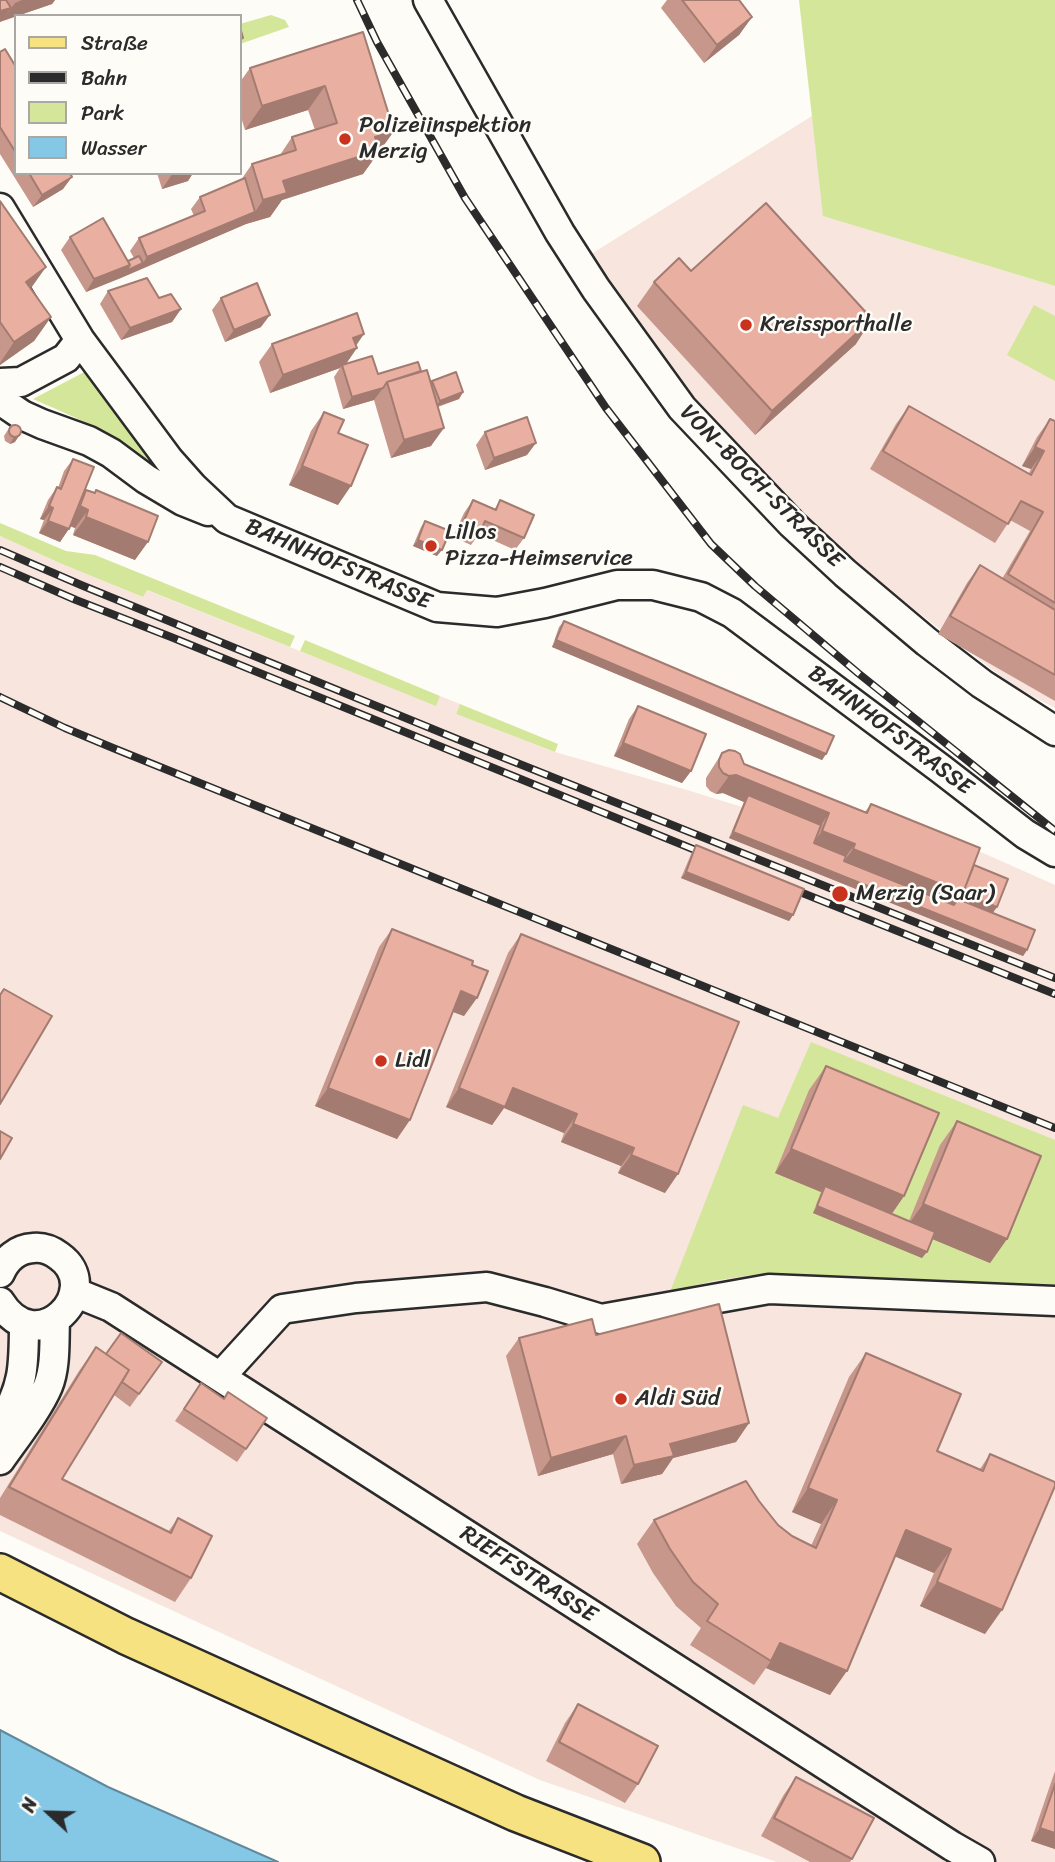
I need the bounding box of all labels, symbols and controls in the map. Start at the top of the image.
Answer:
legend [14,14,242,175]
text: Straße [81,24,148,62]
text: Bahn [81,59,127,97]
text: Park [81,94,124,132]
place label: Polizeiinspektion Merzig [359,112,531,166]
text: Wasser [81,129,146,167]
marker: Polizeiinspektion Merzig [337,131,353,147]
place label: Kreissporthalle [760,311,912,339]
marker: Kreissporthalle [738,317,754,333]
street label: VON-BOCH-STRASSE [673,399,849,575]
street label: BAHNHOFSTRASSE [241,513,435,617]
place label: Lillos Pizza-Heimservice [445,519,633,573]
marker: Lillos Pizza-Heimservice [423,538,439,554]
street label: BAHNHOFSTRASSE [802,660,978,802]
place label: Merzig (Saar) [856,880,994,908]
marker: Merzig (Saar) [830,884,850,904]
place label: Lidl [395,1047,431,1075]
marker: Lidl [373,1053,389,1069]
place label: Aldi Süd [635,1385,720,1413]
marker: Aldi Süd [613,1391,629,1407]
street label: RIEFFSTRASSE [454,1520,602,1630]
north arrow [14,1778,84,1848]
text: N [11,1793,47,1817]

